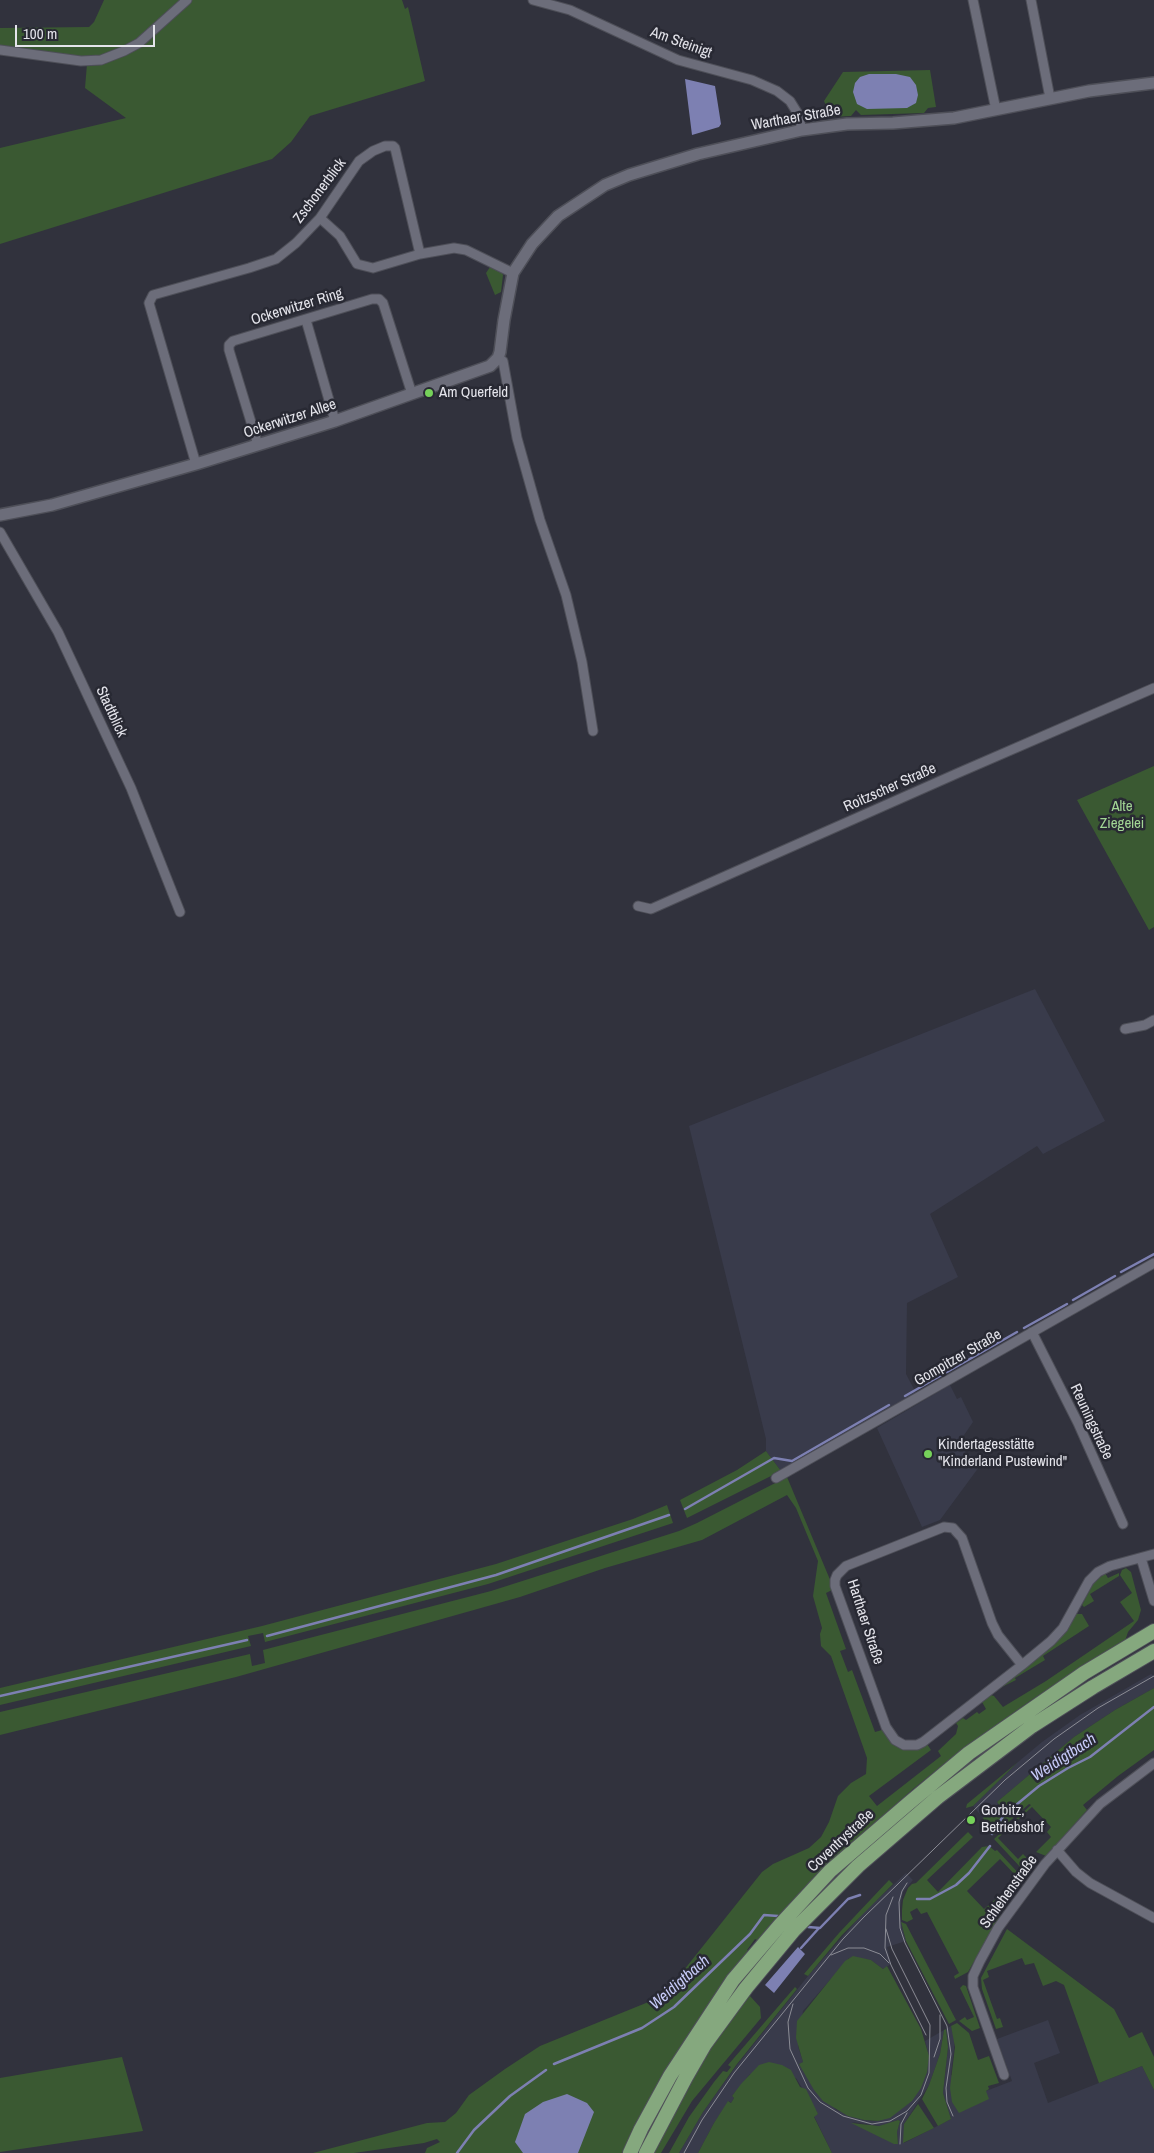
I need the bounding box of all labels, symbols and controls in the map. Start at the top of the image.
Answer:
scale bar [18,15,158,47]
text: 100 m [23,23,57,44]
street label: Am Steinigt [648,24,714,62]
street label: Warthaer Straße [750,101,842,135]
street label: Zschonerblick [290,155,350,227]
street label: Ockerwitzer Ring [249,285,345,329]
place label: Am Querfeld [439,384,508,402]
marker: Am Querfeld [423,387,435,399]
street label: Ockerwitzer Allee [241,396,339,442]
street label: Stadtblick [91,684,131,740]
street label: Roitzscher Straße [841,760,939,816]
park label: Alte Ziegelei [1100,798,1144,833]
street label: Gompitzer Straße [911,1326,1005,1390]
street label: Reuningstraße [1066,1381,1116,1463]
place label: Kindertagesstätte "Kinderland Pustewind" [938,1436,1067,1471]
marker: Kindertagesstätte "Kinderland Pustewind" [922,1448,934,1460]
street label: Harthaer Straße [843,1577,887,1667]
water label: Weidigtbach [1028,1730,1100,1786]
place label: Gorbitz, Betriebshof [981,1802,1044,1837]
street label: Coventrystraße [804,1806,878,1876]
marker: Gorbitz, Betriebshof [965,1814,977,1826]
street label: Schlehenstraße [976,1852,1042,1932]
water label: Weidigtbach [646,1952,714,2014]

